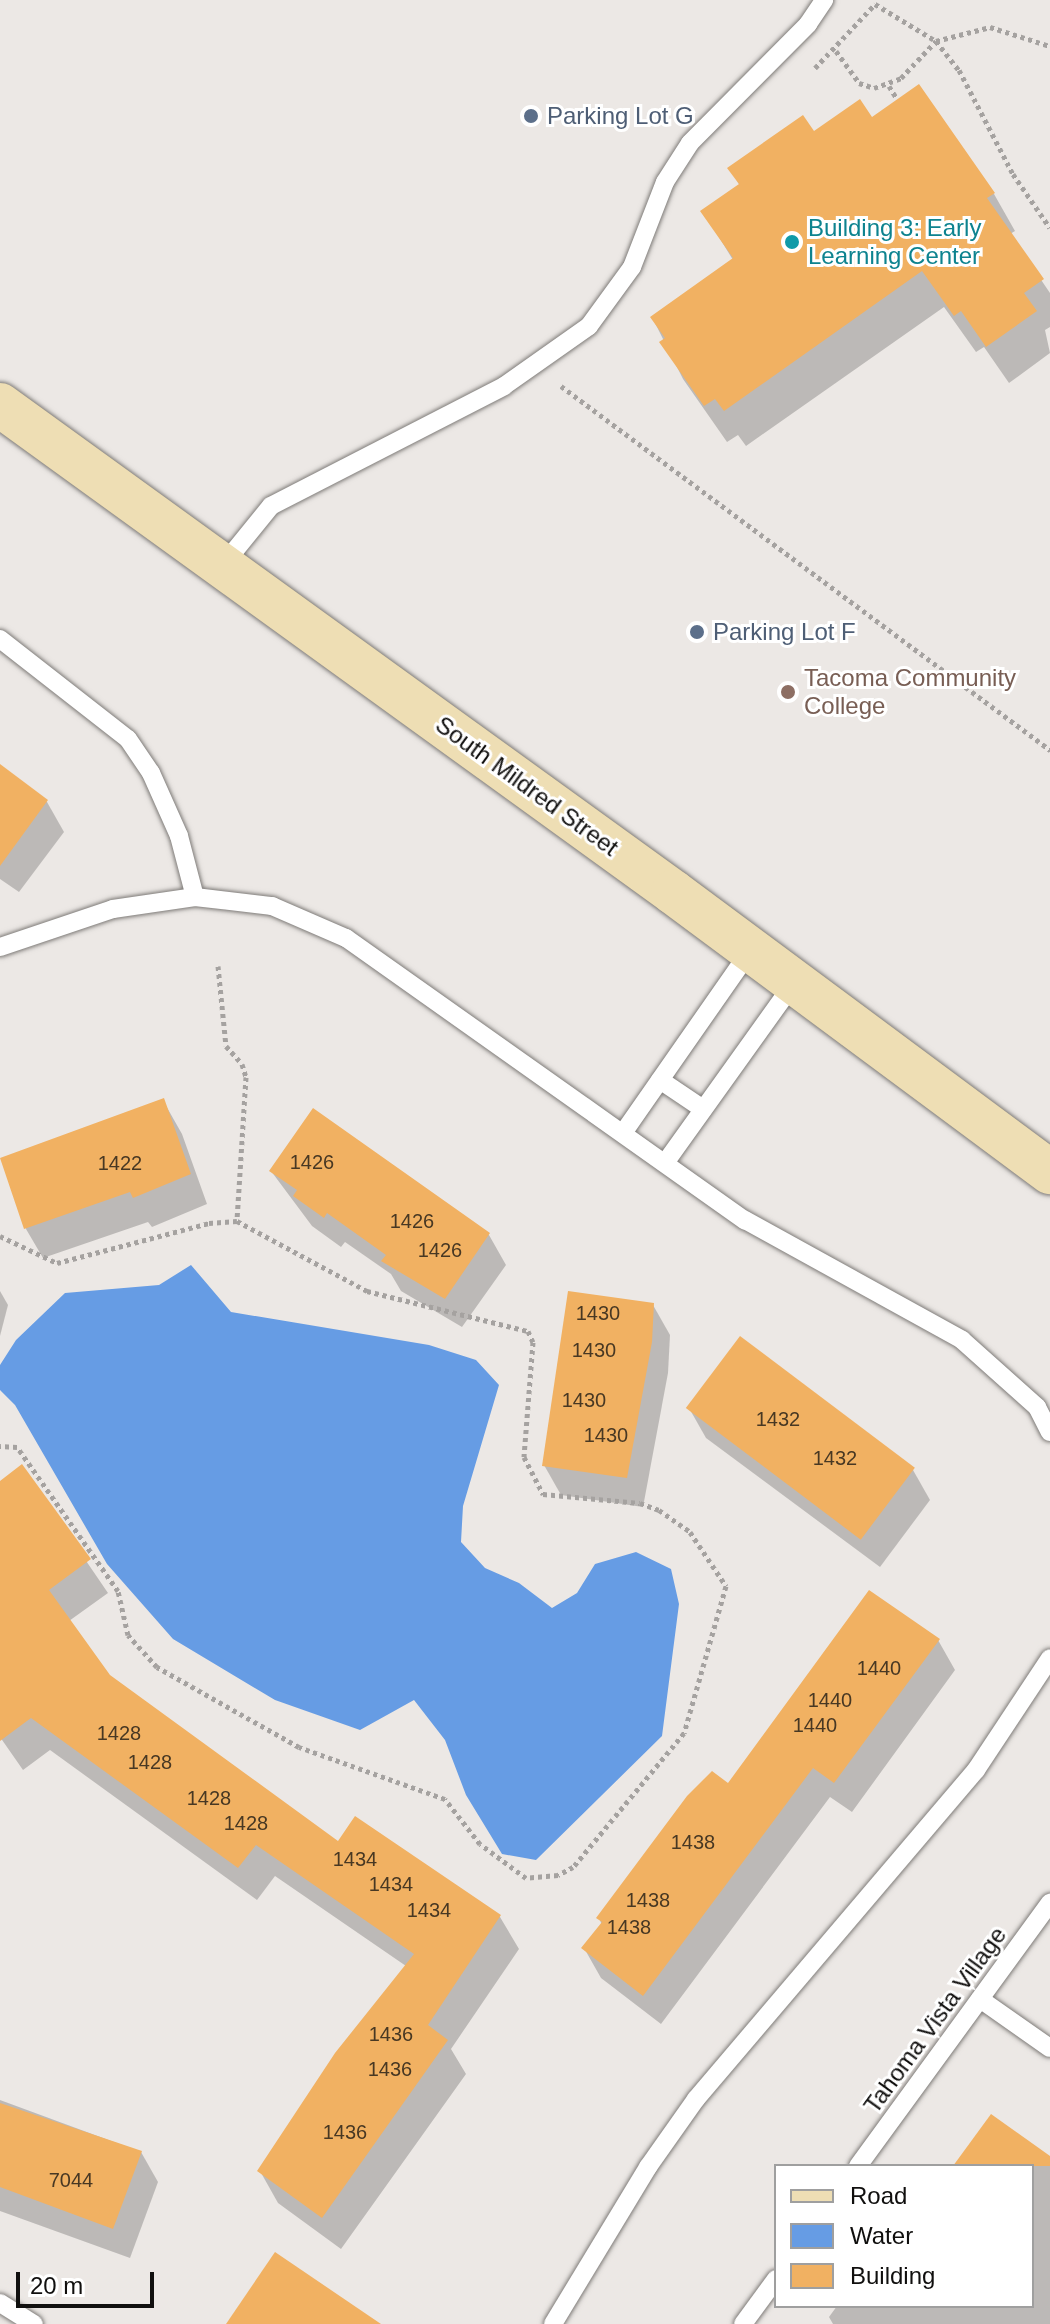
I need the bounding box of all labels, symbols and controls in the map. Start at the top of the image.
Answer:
place label: Parking Lot G [547,102,694,130]
marker: Parking Lot G [522,107,540,125]
place label: Building 3: Early Learning Center [808,214,981,270]
marker: Building 3: Early Learning Center [783,233,801,251]
place label: Parking Lot F [713,618,856,646]
marker: Parking Lot F [688,623,706,641]
place label: Tacoma Community College [804,664,1016,720]
marker: Tacoma Community College [779,683,797,701]
street label: South Mildred Street [430,710,624,862]
house number: 1426 [290,1150,334,1174]
house number: 1422 [98,1151,142,1175]
house number: 1426 [390,1209,434,1233]
house number: 1426 [418,1238,462,1262]
house number: 1430 [576,1301,620,1325]
house number: 1430 [572,1338,616,1362]
house number: 1430 [562,1388,606,1412]
house number: 1432 [756,1407,800,1431]
house number: 1430 [584,1423,628,1447]
house number: 1432 [813,1446,857,1470]
house number: 1440 [857,1656,901,1680]
house number: 1440 [808,1688,852,1712]
house number: 1440 [793,1713,837,1737]
house number: 1428 [97,1721,141,1745]
house number: 1428 [128,1750,172,1774]
house number: 1428 [187,1786,231,1810]
house number: 1428 [224,1811,268,1835]
house number: 1438 [671,1830,715,1854]
house number: 1434 [333,1847,377,1871]
house number: 1434 [369,1872,413,1896]
house number: 1438 [626,1888,670,1912]
house number: 1434 [407,1898,451,1922]
house number: 1438 [607,1915,651,1939]
street label: Tahoma Vista Village [858,1921,1012,2119]
house number: 1436 [369,2022,413,2046]
house number: 1436 [368,2057,412,2081]
house number: 1436 [323,2120,367,2144]
legend [774,2164,1034,2308]
house number: 7044 [49,2168,93,2192]
text: Road [850,2182,907,2209]
text: Water [850,2222,913,2249]
scale bar [20,2256,158,2306]
text: Building [850,2262,935,2289]
text: 20 m [30,2272,83,2299]

